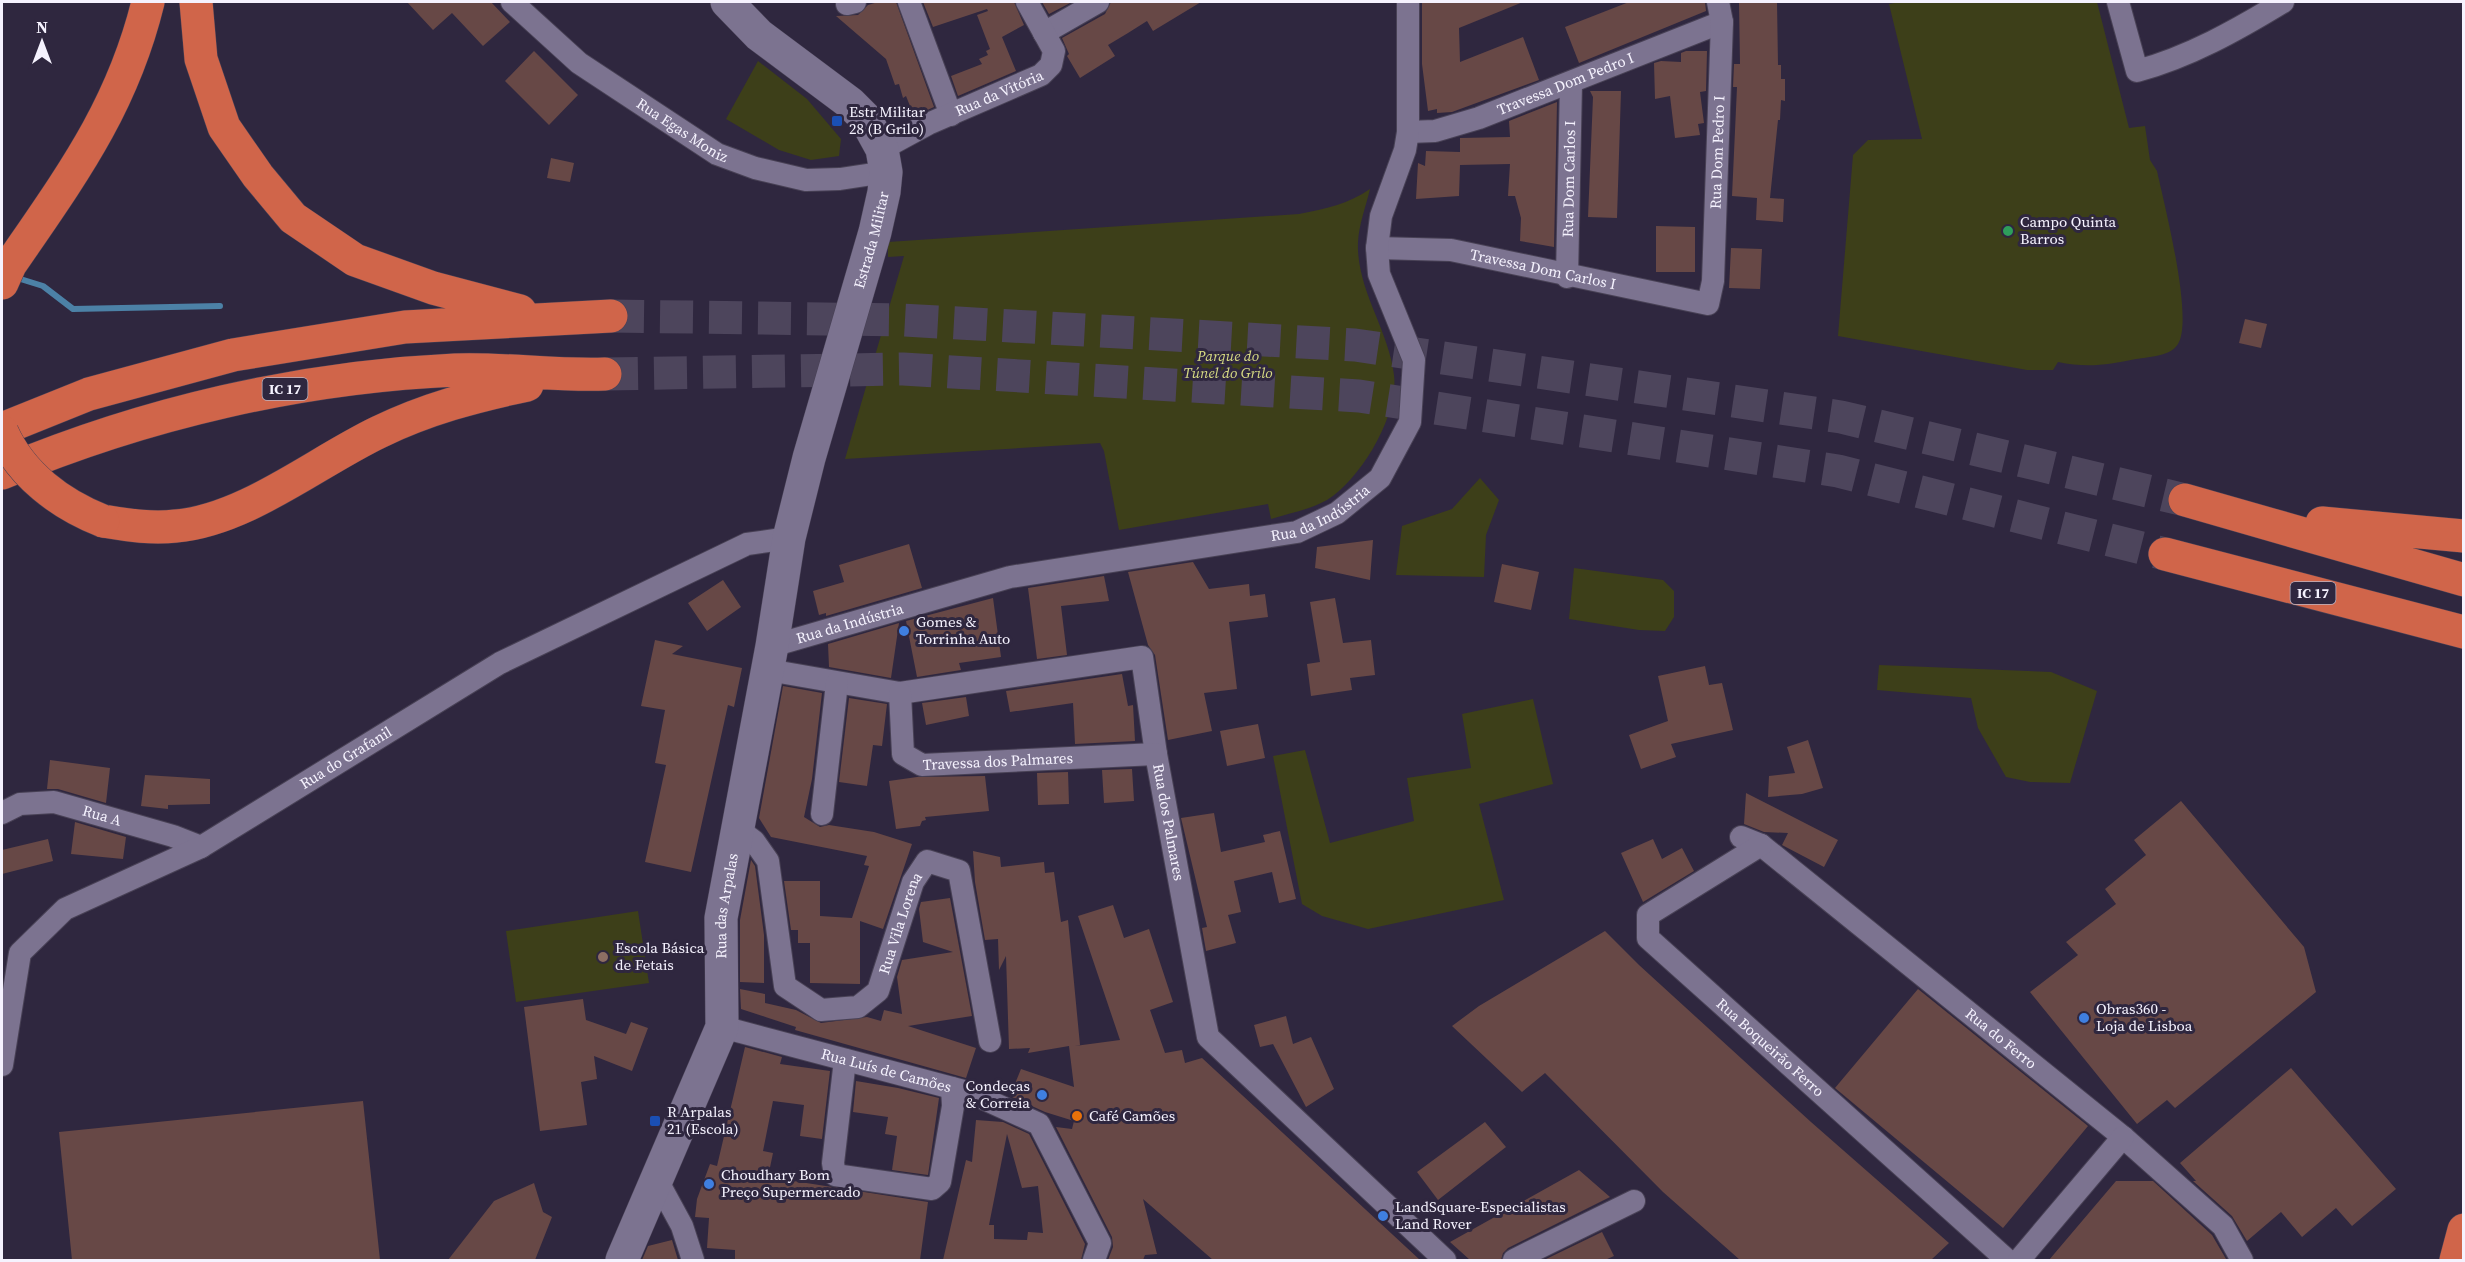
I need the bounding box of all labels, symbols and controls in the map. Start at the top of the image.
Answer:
north arrow [12,12,72,72]
text: N [36,16,48,38]
street label: Travessa Dom Pedro I [1494,47,1637,120]
street label: Rua da Vitória [952,64,1047,121]
street label: Rua Egas Moniz [632,93,731,167]
street label: Rua Dom Pedro I [1705,95,1729,209]
place label: Estr Militar 28 (B Grilo) [849,101,926,139]
marker: Estr Militar 28 (B Grilo) [830,114,844,128]
street label: Rua Dom Carlos I [1557,120,1580,238]
street label: Estrada Militar [848,189,894,291]
place label: Campo Quinta Barros [2020,211,2117,249]
marker: Campo Quinta Barros [2001,224,2015,238]
street label: Travessa Dom Carlos I [1468,243,1618,294]
park label: Parque do Túnel do Grilo [1183,345,1273,383]
road number: IC 17 [262,378,308,400]
street label: Rua da Indústria [1269,479,1374,546]
road number: IC 17 [2290,582,2336,604]
street label: Rua da Indústria [794,597,906,648]
place label: Gomes & Torrinha Auto [916,611,1010,649]
marker: Gomes & Torrinha Auto [897,624,911,638]
street label: Rua do Grafanil [296,721,396,794]
street label: Travessa dos Palmares [922,747,1074,775]
street label: Rua dos Palmares [1148,762,1190,882]
street label: Rua A [80,800,124,831]
street label: Rua das Arpalas [710,851,743,959]
street label: Rua Vila Lorena [873,867,927,977]
place label: Escola Básica de Fetais [615,937,705,975]
marker: Escola Básica de Fetais [596,950,610,964]
street label: Rua Boqueirão Ferro [1712,993,1829,1101]
place label: Obras360 - Loja de Lisboa [2096,998,2193,1036]
street label: Rua do Ferro [1961,1003,2042,1074]
marker: Obras360 - Loja de Lisboa [2077,1011,2091,1025]
street label: Rua Luís de Camões [819,1043,954,1097]
place label: Condeças & Correia [966,1075,1030,1113]
marker: Condeças & Correia [1035,1088,1049,1102]
place label: R Arpalas 21 (Escola) [667,1101,739,1139]
place label: Café Camões [1089,1105,1175,1126]
marker: Café Camões [1070,1109,1084,1123]
marker: R Arpalas 21 (Escola) [648,1114,662,1128]
place label: Choudhary Bom Preço Supermercado [721,1164,861,1202]
marker: Choudhary Bom Preço Supermercado [702,1177,716,1191]
place label: LandSquare-Especialistas Land Rover [1395,1196,1566,1234]
marker: LandSquare-Especialistas Land Rover [1376,1209,1390,1223]

